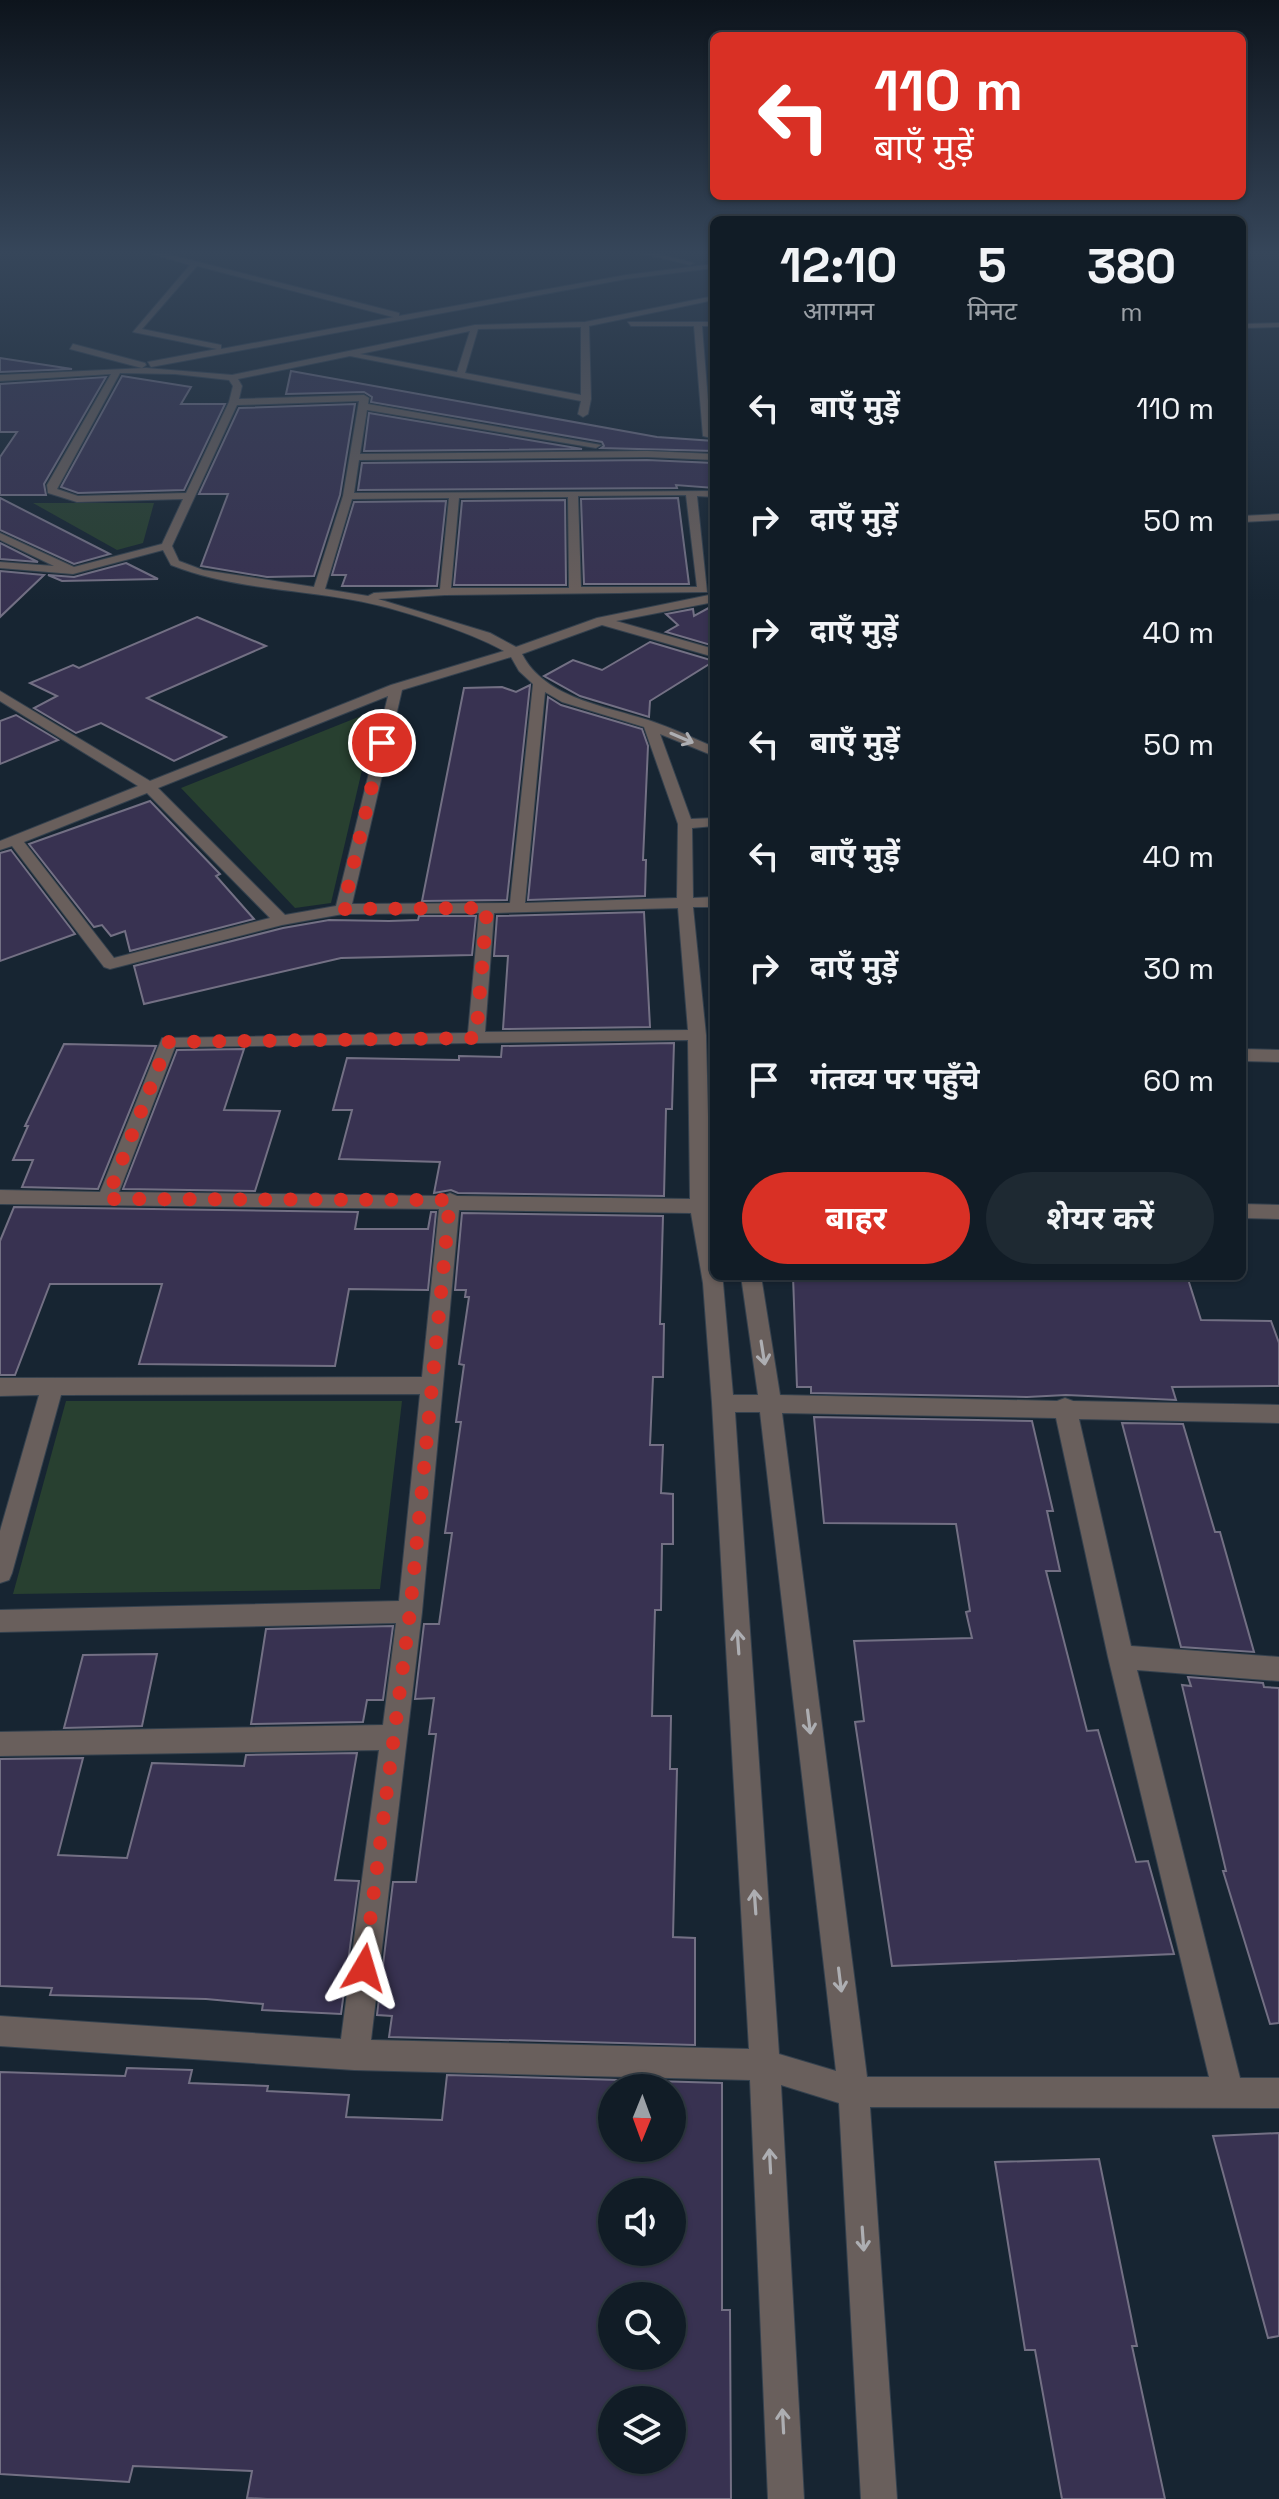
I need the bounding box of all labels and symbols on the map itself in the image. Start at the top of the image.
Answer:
pin [348,709,416,777]
one-way arrow [669,732,694,747]
one-way arrow [756,1340,771,1365]
one-way arrow [730,1629,745,1656]
one-way arrow [802,1709,817,1734]
one-way arrow [747,1889,762,1916]
position arrow [322,1926,406,2010]
one-way arrow [833,1966,848,1993]
north arrow [598,2074,686,2162]
one-way arrow [762,2148,777,2175]
one-way arrow [856,2225,871,2252]
one-way arrow [775,2408,790,2435]

